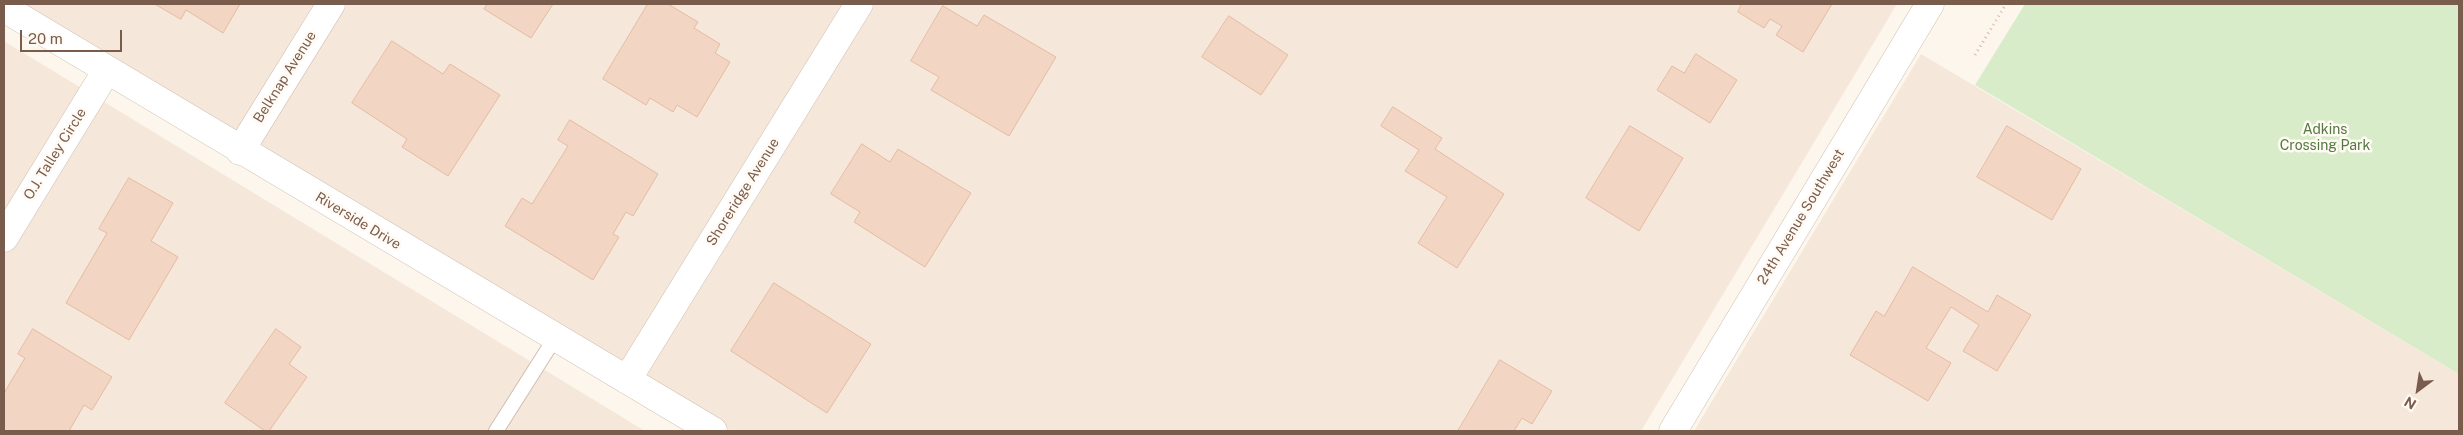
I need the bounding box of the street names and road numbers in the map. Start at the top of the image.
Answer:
street label: Belknap Avenue [250,28,320,126]
street label: O.J. Talley Circle [20,105,90,203]
street label: Shoreridge Avenue [703,135,783,249]
street label: 24th Avenue Southwest [1754,146,1848,288]
street label: Riverside Drive [312,189,404,253]

